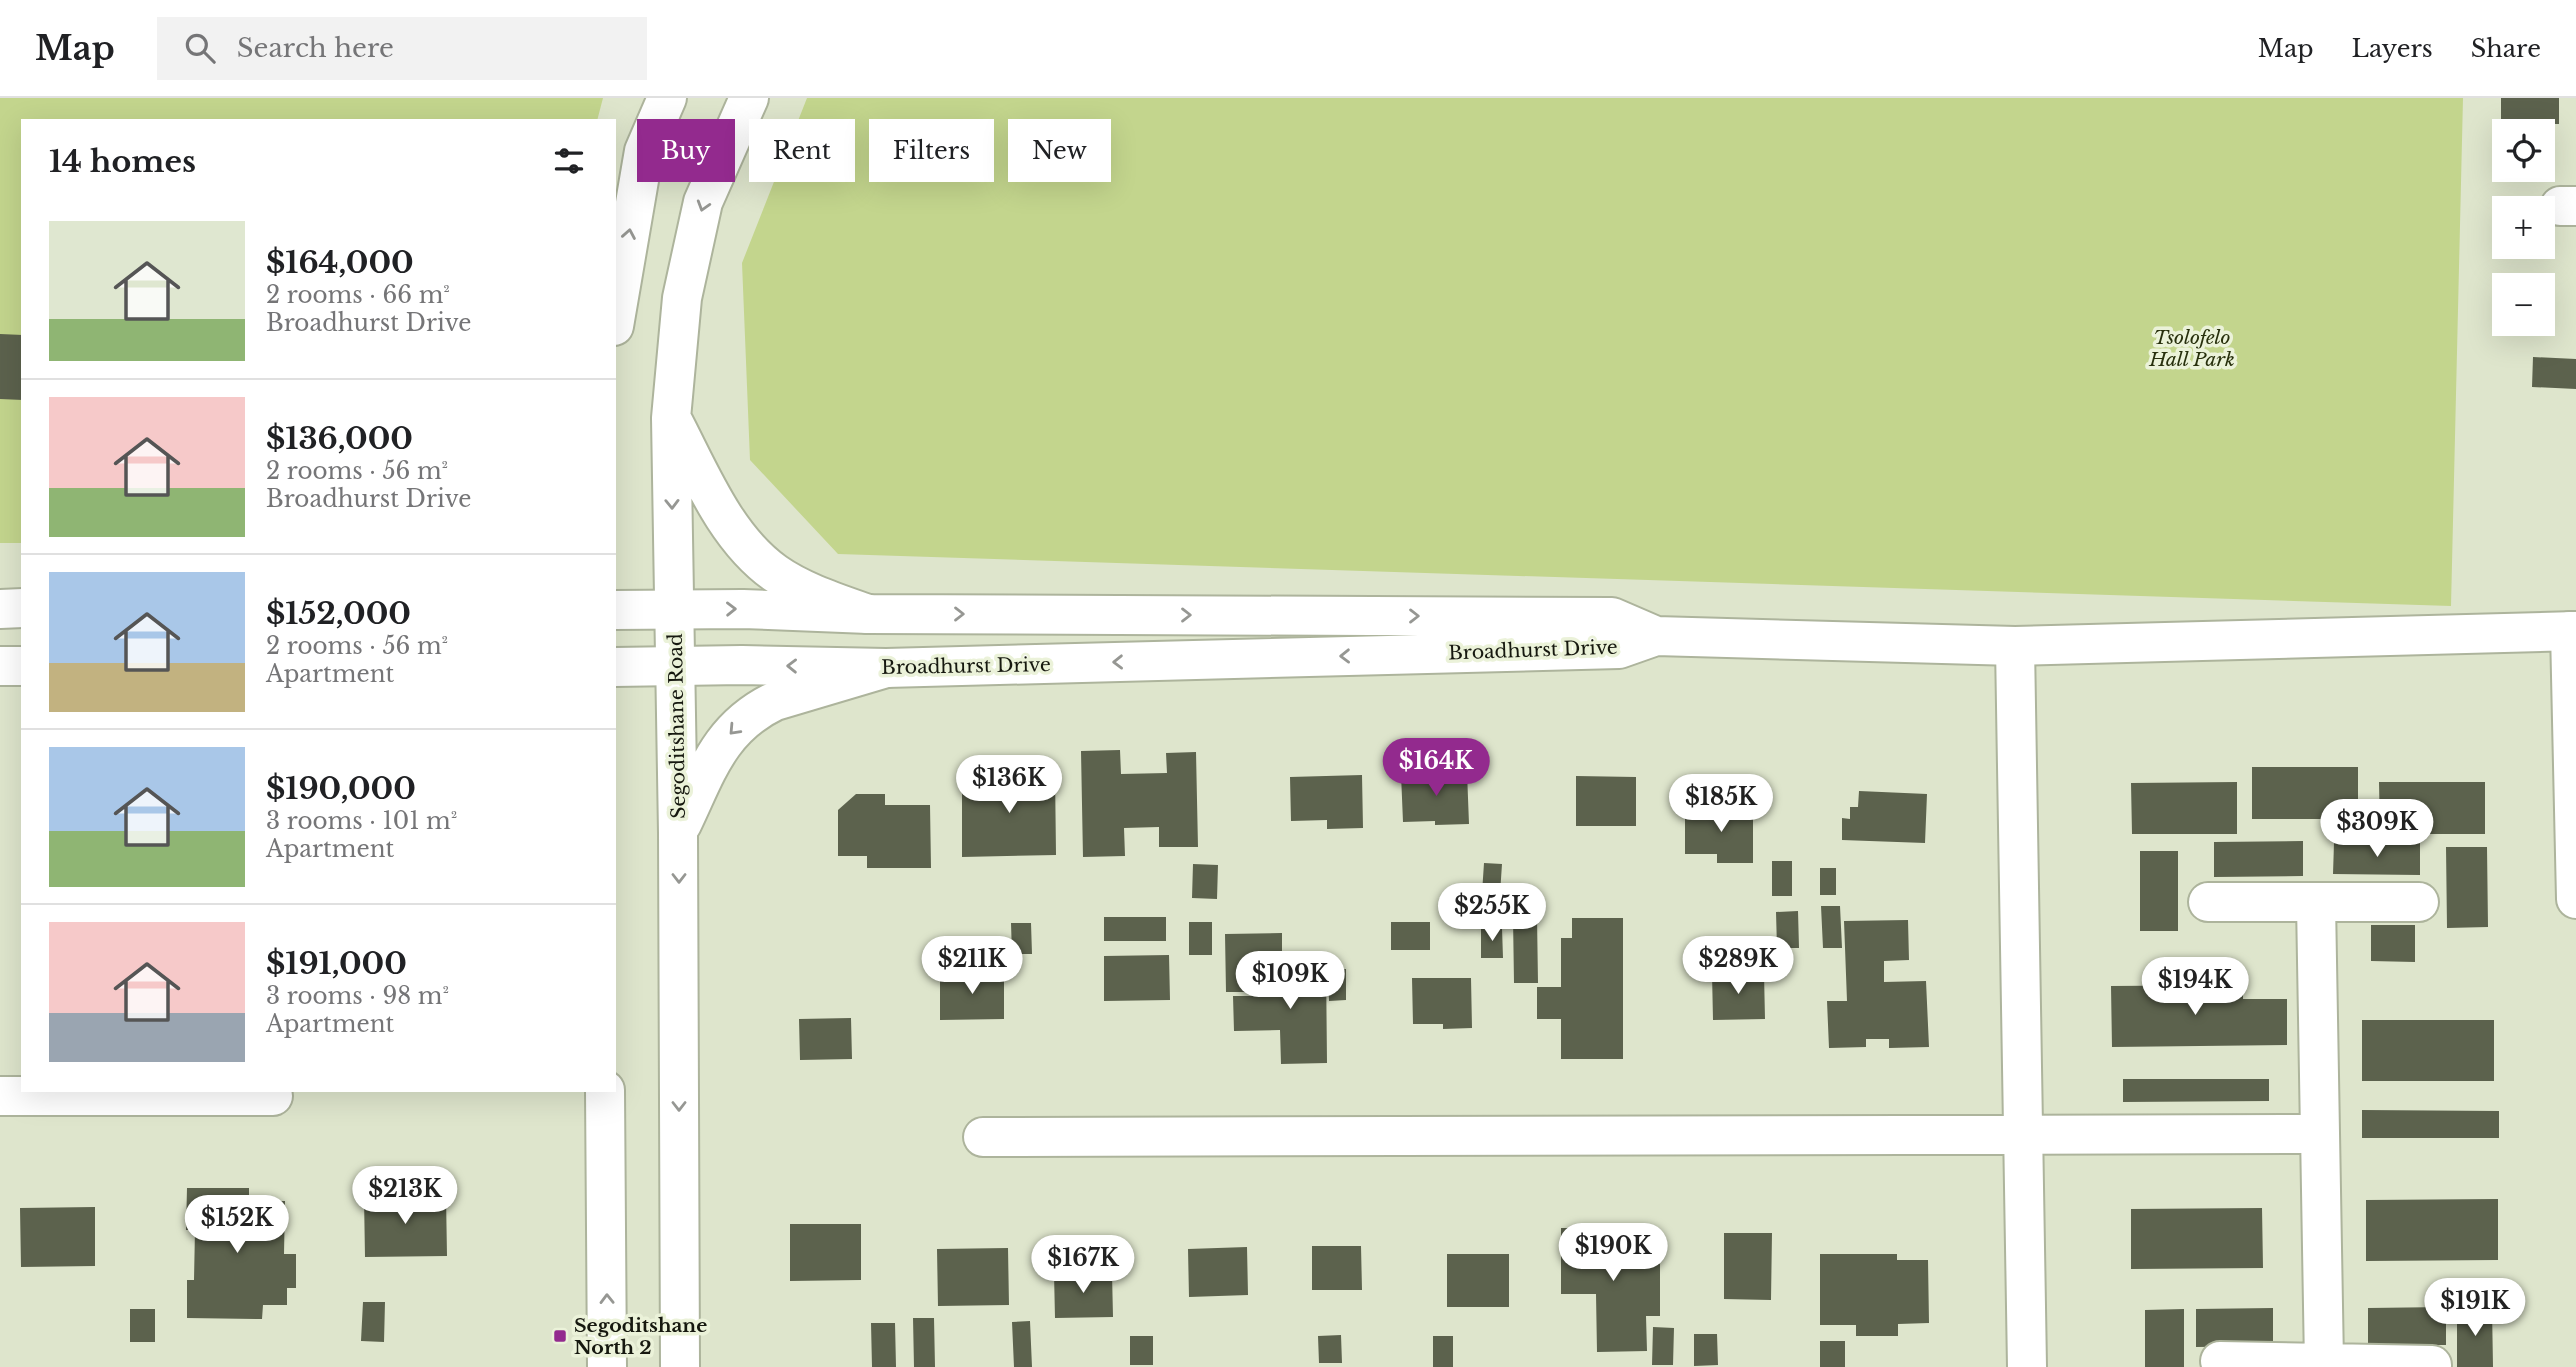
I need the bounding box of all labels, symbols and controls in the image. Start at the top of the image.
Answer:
search box [157,17,647,80]
text: Map [35,28,115,69]
icon: search [181,29,219,67]
text: Search here [237,32,394,64]
text: Map [2258,34,2314,63]
text: Layers [2352,34,2433,63]
text: Share [2471,34,2541,63]
chip: Buy [637,119,735,182]
chip: Rent [749,119,855,182]
chip: Filters [869,119,994,182]
chip: New [1008,119,1111,182]
map controls [2492,119,2555,336]
button: locate [2492,119,2555,182]
icon: filters [550,142,588,180]
text: 14 homes [49,143,196,180]
button: + [2492,196,2555,259]
one-way arrow [697,199,712,211]
one-way arrow [621,228,636,240]
text: $164,000 [266,244,414,281]
icon: home [105,249,189,333]
button: − [2492,273,2555,336]
text: 2 rooms · 66 m² [266,281,450,309]
text: Broadhurst Drive [266,309,471,337]
park label: Tsolofelo Hall Park [2148,326,2235,371]
text: $136,000 [266,420,413,457]
icon: home [105,425,189,509]
text: 2 rooms · 56 m² [266,457,448,485]
text: Broadhurst Drive [266,485,471,513]
one-way arrow [664,499,680,510]
text: $152,000 [266,595,411,632]
icon: home [105,600,189,684]
one-way arrow [727,601,737,617]
one-way arrow [954,607,965,622]
one-way arrow [1181,608,1192,623]
one-way arrow [1409,609,1420,624]
text: 2 rooms · 56 m² [266,632,448,660]
street label: Segoditshane Road [664,633,690,819]
street label: Broadhurst Drive [1448,636,1618,664]
one-way arrow [1339,649,1350,664]
street label: Broadhurst Drive [881,653,1051,679]
one-way arrow [1112,654,1122,670]
one-way arrow [787,658,797,674]
text: Apartment [266,660,394,688]
one-way arrow [730,722,743,735]
pin: $164K [1387,738,1485,798]
text: $164K [1399,747,1473,775]
pin: $136K [960,756,1058,815]
text: $136K [972,764,1046,792]
text: $190,000 [266,770,416,807]
pin: $185K [1672,774,1770,834]
icon: home [105,775,189,859]
text: $185K [1685,783,1757,811]
pin: $309K [2328,800,2426,859]
text: 3 rooms · 101 m² [266,807,457,835]
text: $309K [2336,808,2418,836]
text: Apartment [266,835,394,863]
one-way arrow [671,873,686,884]
pin: $255K [1443,884,1541,943]
text: $255K [1454,892,1530,920]
pin: $211K [923,936,1021,996]
pin: $289K [1689,936,1787,996]
text: $191,000 [266,945,407,982]
text: $211K [938,945,1006,973]
text: $289K [1699,945,1777,973]
icon: home [105,950,189,1034]
pin: $109K [1241,951,1339,1011]
pin: $194K [2146,958,2244,1017]
text: $109K [1252,960,1328,988]
text: $194K [2158,966,2232,994]
text: 3 rooms · 98 m² [266,982,449,1010]
text: Apartment [266,1010,394,1038]
one-way arrow [671,1101,687,1111]
pin: $213K [356,1166,454,1226]
text: $213K [368,1175,442,1203]
pin: $152K [188,1196,286,1255]
text: $152K [201,1204,273,1232]
pin: $190K [1564,1224,1662,1283]
text: $190K [1575,1232,1651,1260]
pin: $167K [1034,1236,1132,1295]
text: $167K [1047,1244,1119,1272]
pin: $191K [2426,1278,2524,1338]
text: $191K [2440,1287,2510,1315]
one-way arrow [599,1293,615,1304]
place label: Segoditshane North 2 [574,1314,707,1359]
marker: Segoditshane North 2 [552,1328,568,1344]

